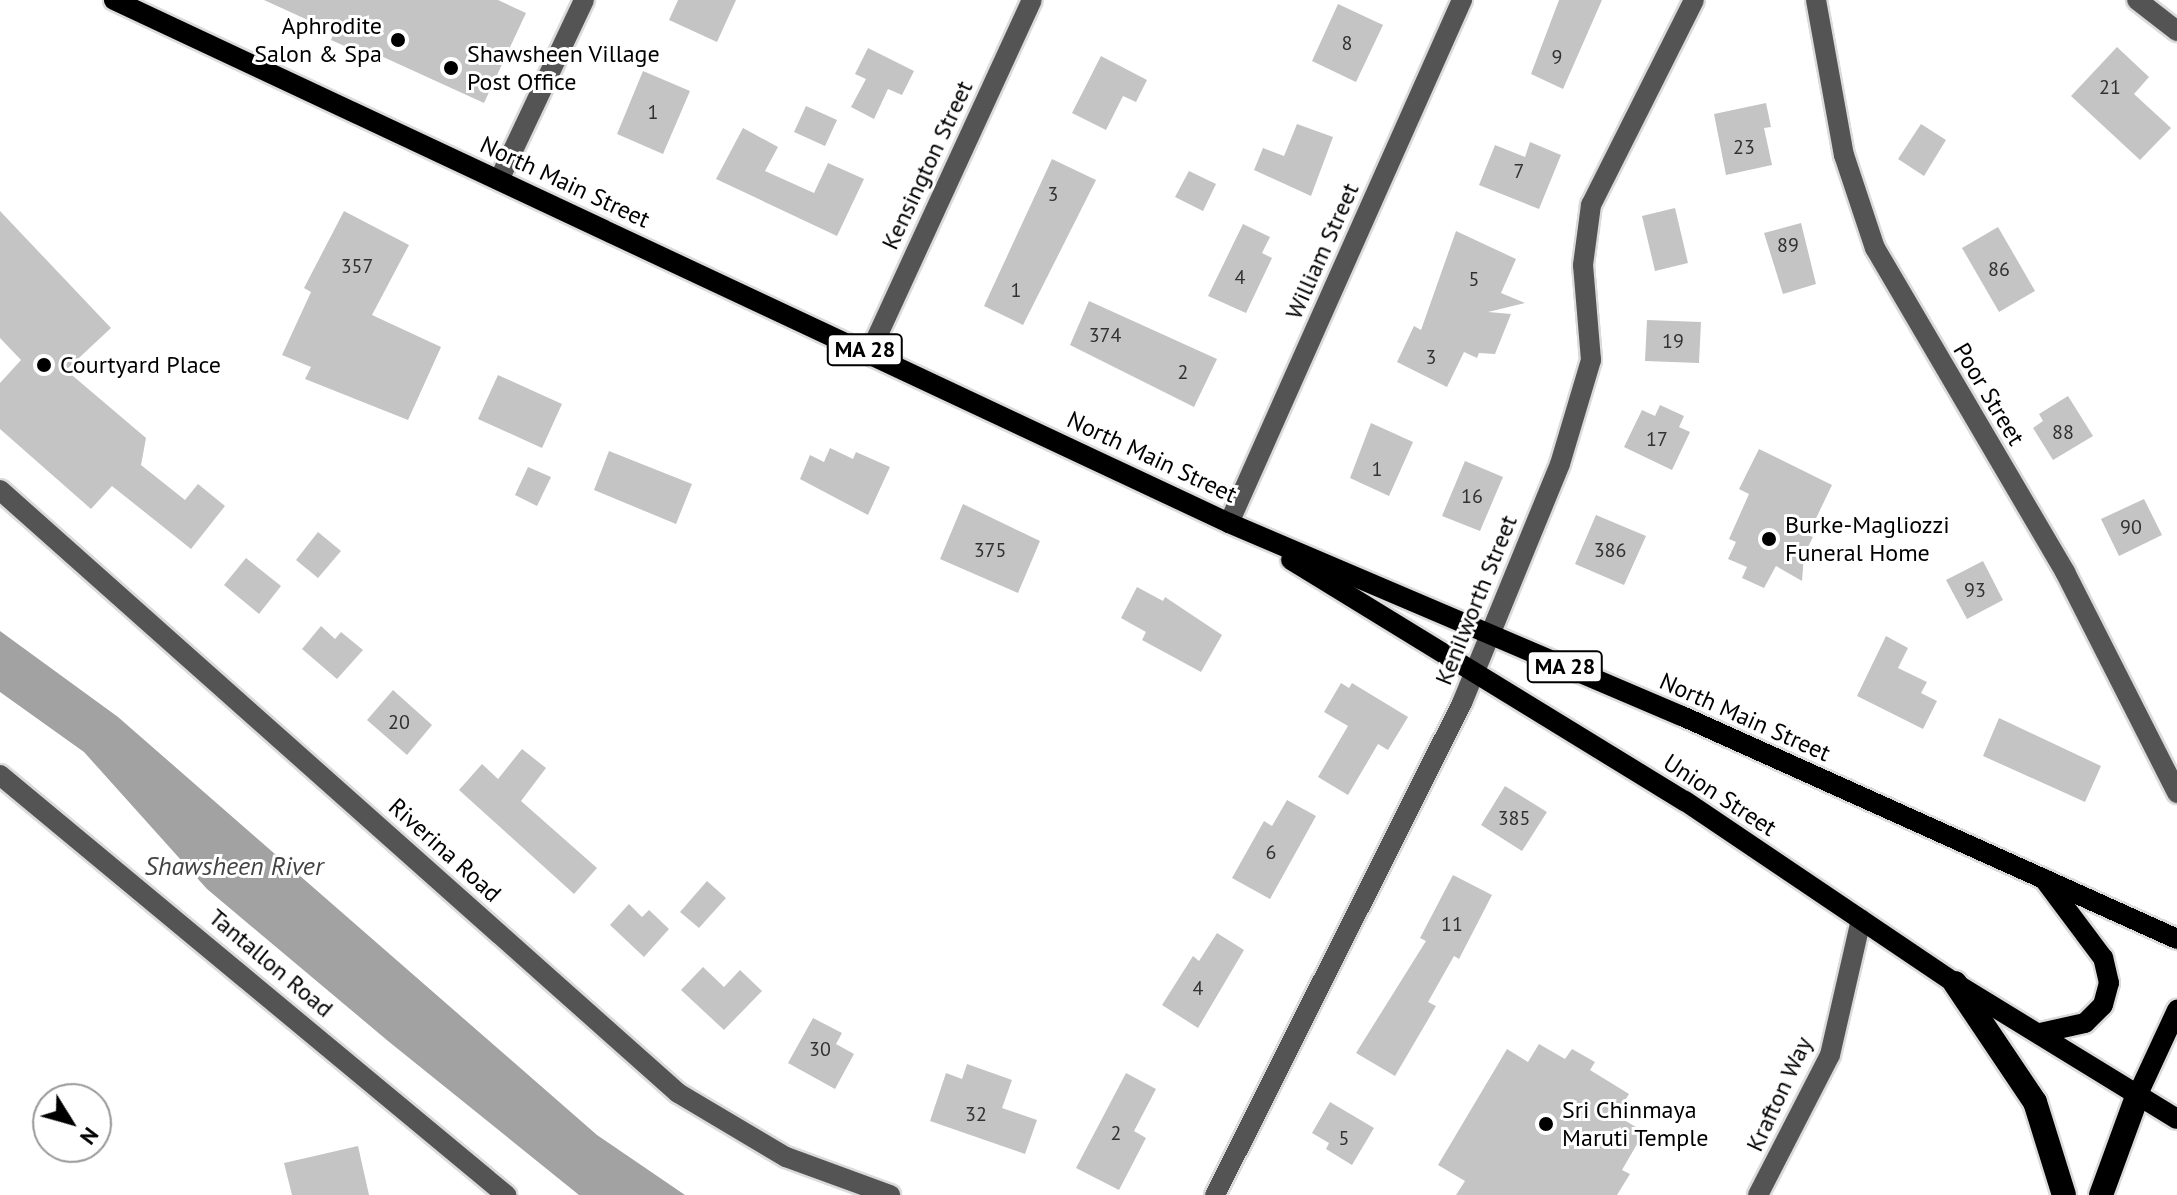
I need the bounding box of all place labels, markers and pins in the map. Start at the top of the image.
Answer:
place label: Aphrodite Salon & Spa [254,12,382,68]
marker: Aphrodite Salon & Spa [389,31,407,49]
place label: Shawsheen Village Post Office [467,40,660,96]
marker: Shawsheen Village Post Office [442,59,460,77]
place label: Courtyard Place [60,351,221,379]
marker: Courtyard Place [35,356,53,374]
place label: Burke-Magliozzi Funeral Home [1785,511,1950,567]
marker: Burke-Magliozzi Funeral Home [1760,530,1778,548]
place label: Sri Chinmaya Maruti Temple [1562,1096,1709,1152]
marker: Sri Chinmaya Maruti Temple [1537,1115,1555,1133]

